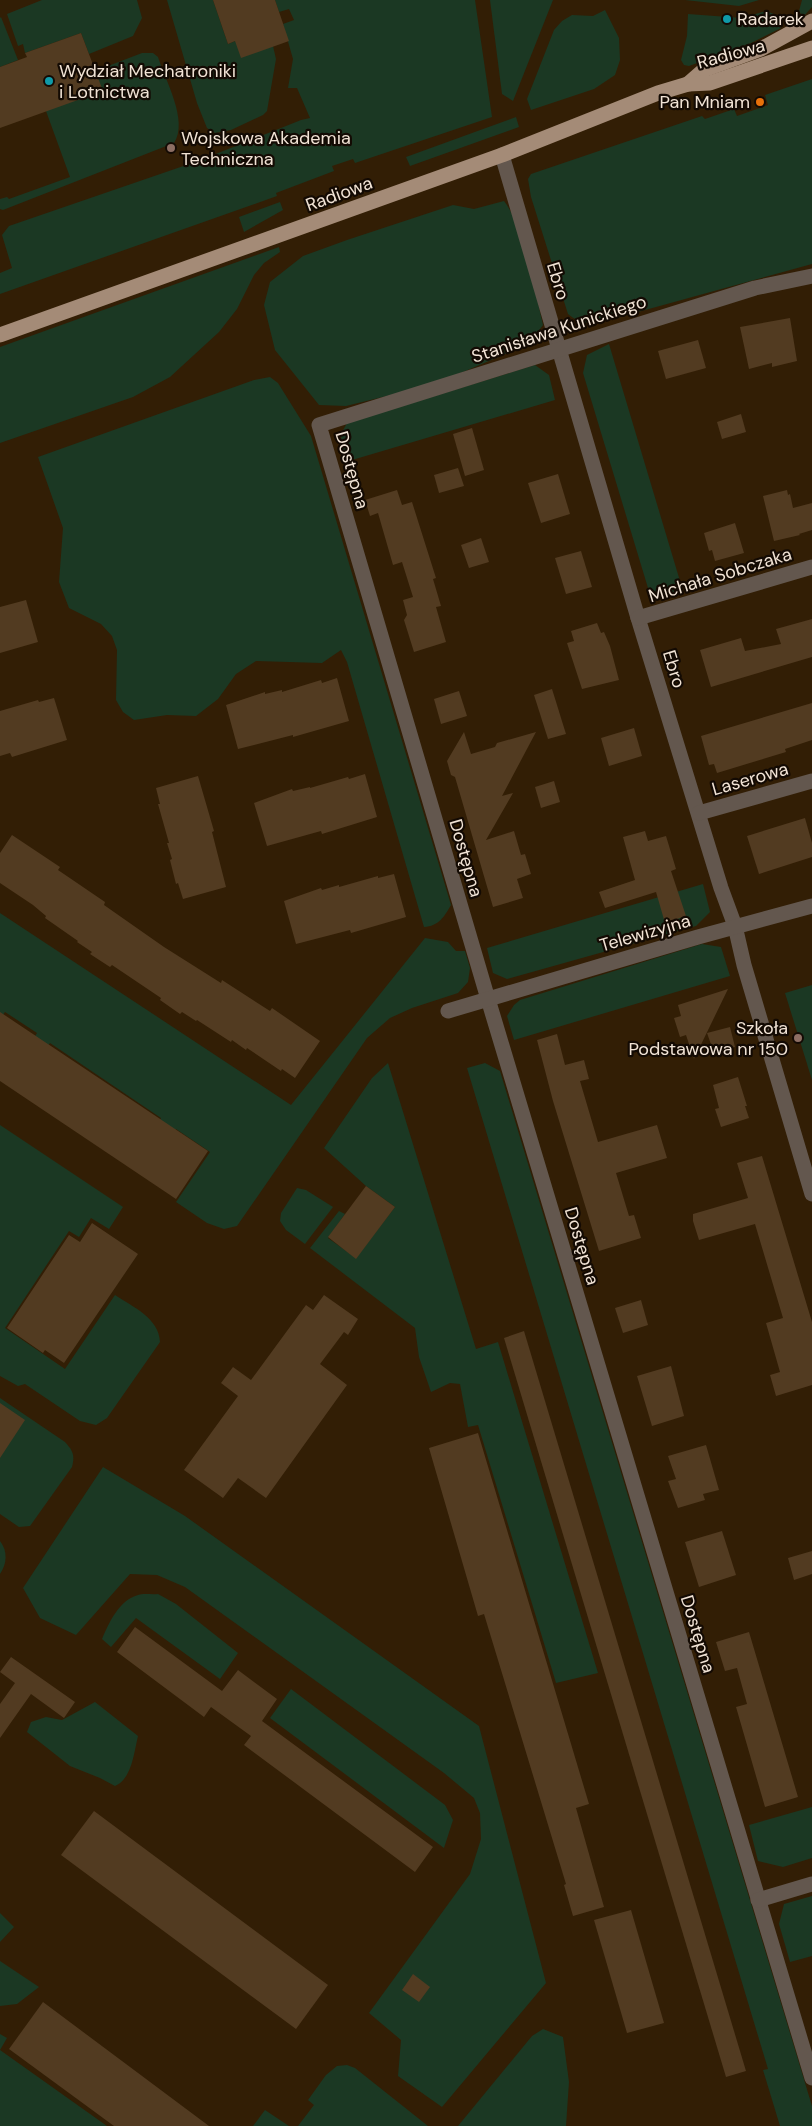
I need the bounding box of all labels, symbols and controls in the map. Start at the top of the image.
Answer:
place label: Radarek [737,7,804,31]
marker: Radarek [721,13,733,25]
street label: Radiowa [694,33,768,75]
place label: Wydział Mechatroniki i Lotnictwa [59,59,236,104]
marker: Wydział Mechatroniki i Lotnictwa [43,75,55,87]
place label: Pan Mniam [659,90,750,114]
marker: Pan Mniam [754,96,766,108]
place label: Wojskowa Akademia Techniczna [181,126,351,171]
marker: Wojskowa Akademia Techniczna [165,142,177,154]
street label: Radiowa [302,171,376,217]
street label: Ebro [541,259,575,303]
street label: Stanisława Kunickiego [469,289,649,369]
street label: Dostępna [329,428,375,512]
street label: Michała Sobczaka [645,542,795,608]
street label: Ebro [657,647,691,691]
street label: Laserowa [709,757,791,801]
street label: Dostępna [443,816,489,900]
street label: Telewizyjna [597,909,693,957]
place label: Szkoła Podstawowa nr 150 [628,1016,788,1061]
marker: Szkoła Podstawowa nr 150 [792,1032,804,1044]
street label: Dostępna [559,1204,605,1288]
street label: Dostępna [675,1592,721,1676]

